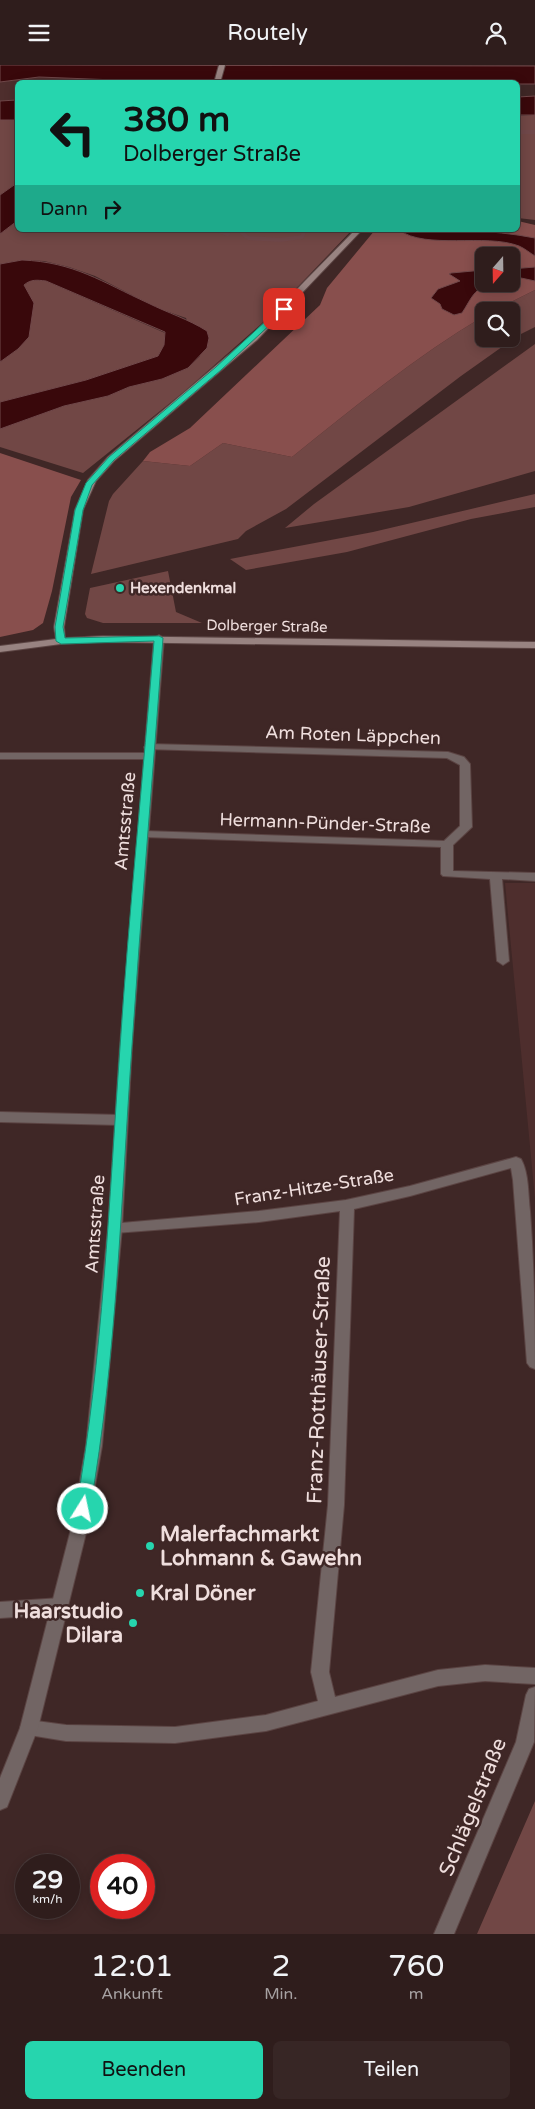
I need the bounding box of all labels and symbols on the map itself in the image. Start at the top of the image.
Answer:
north arrow [475,247,520,293]
pin [263,288,305,330]
place label: Hexendenkmal [130,579,236,597]
marker: Hexendenkmal [114,582,126,594]
street label: Dolberger Straße [206,616,328,636]
street label: Am Roten Läppchen [265,721,441,749]
street label: Amtsstraße [110,771,140,871]
street label: Hermann-Pünder-Straße [219,808,431,838]
street label: Franz-Hitze-Straße [233,1164,395,1210]
street label: Amtsstraße [81,1174,109,1274]
street label: Franz-Rotthäuser-Straße [302,1256,336,1504]
position arrow [56,1482,108,1534]
place label: Malerfachmarkt Lohmann & Gawehn [160,1522,362,1571]
marker: Malerfachmarkt Lohmann & Gawehn [144,1540,156,1552]
place label: Kral Döner [150,1581,256,1606]
marker: Kral Döner [134,1587,146,1599]
place label: Haarstudio Dilara [13,1599,123,1648]
marker: Haarstudio Dilara [127,1617,139,1629]
street label: Schlägelstraße [434,1734,512,1880]
speed limit sign: 40 [90,1854,155,1919]

